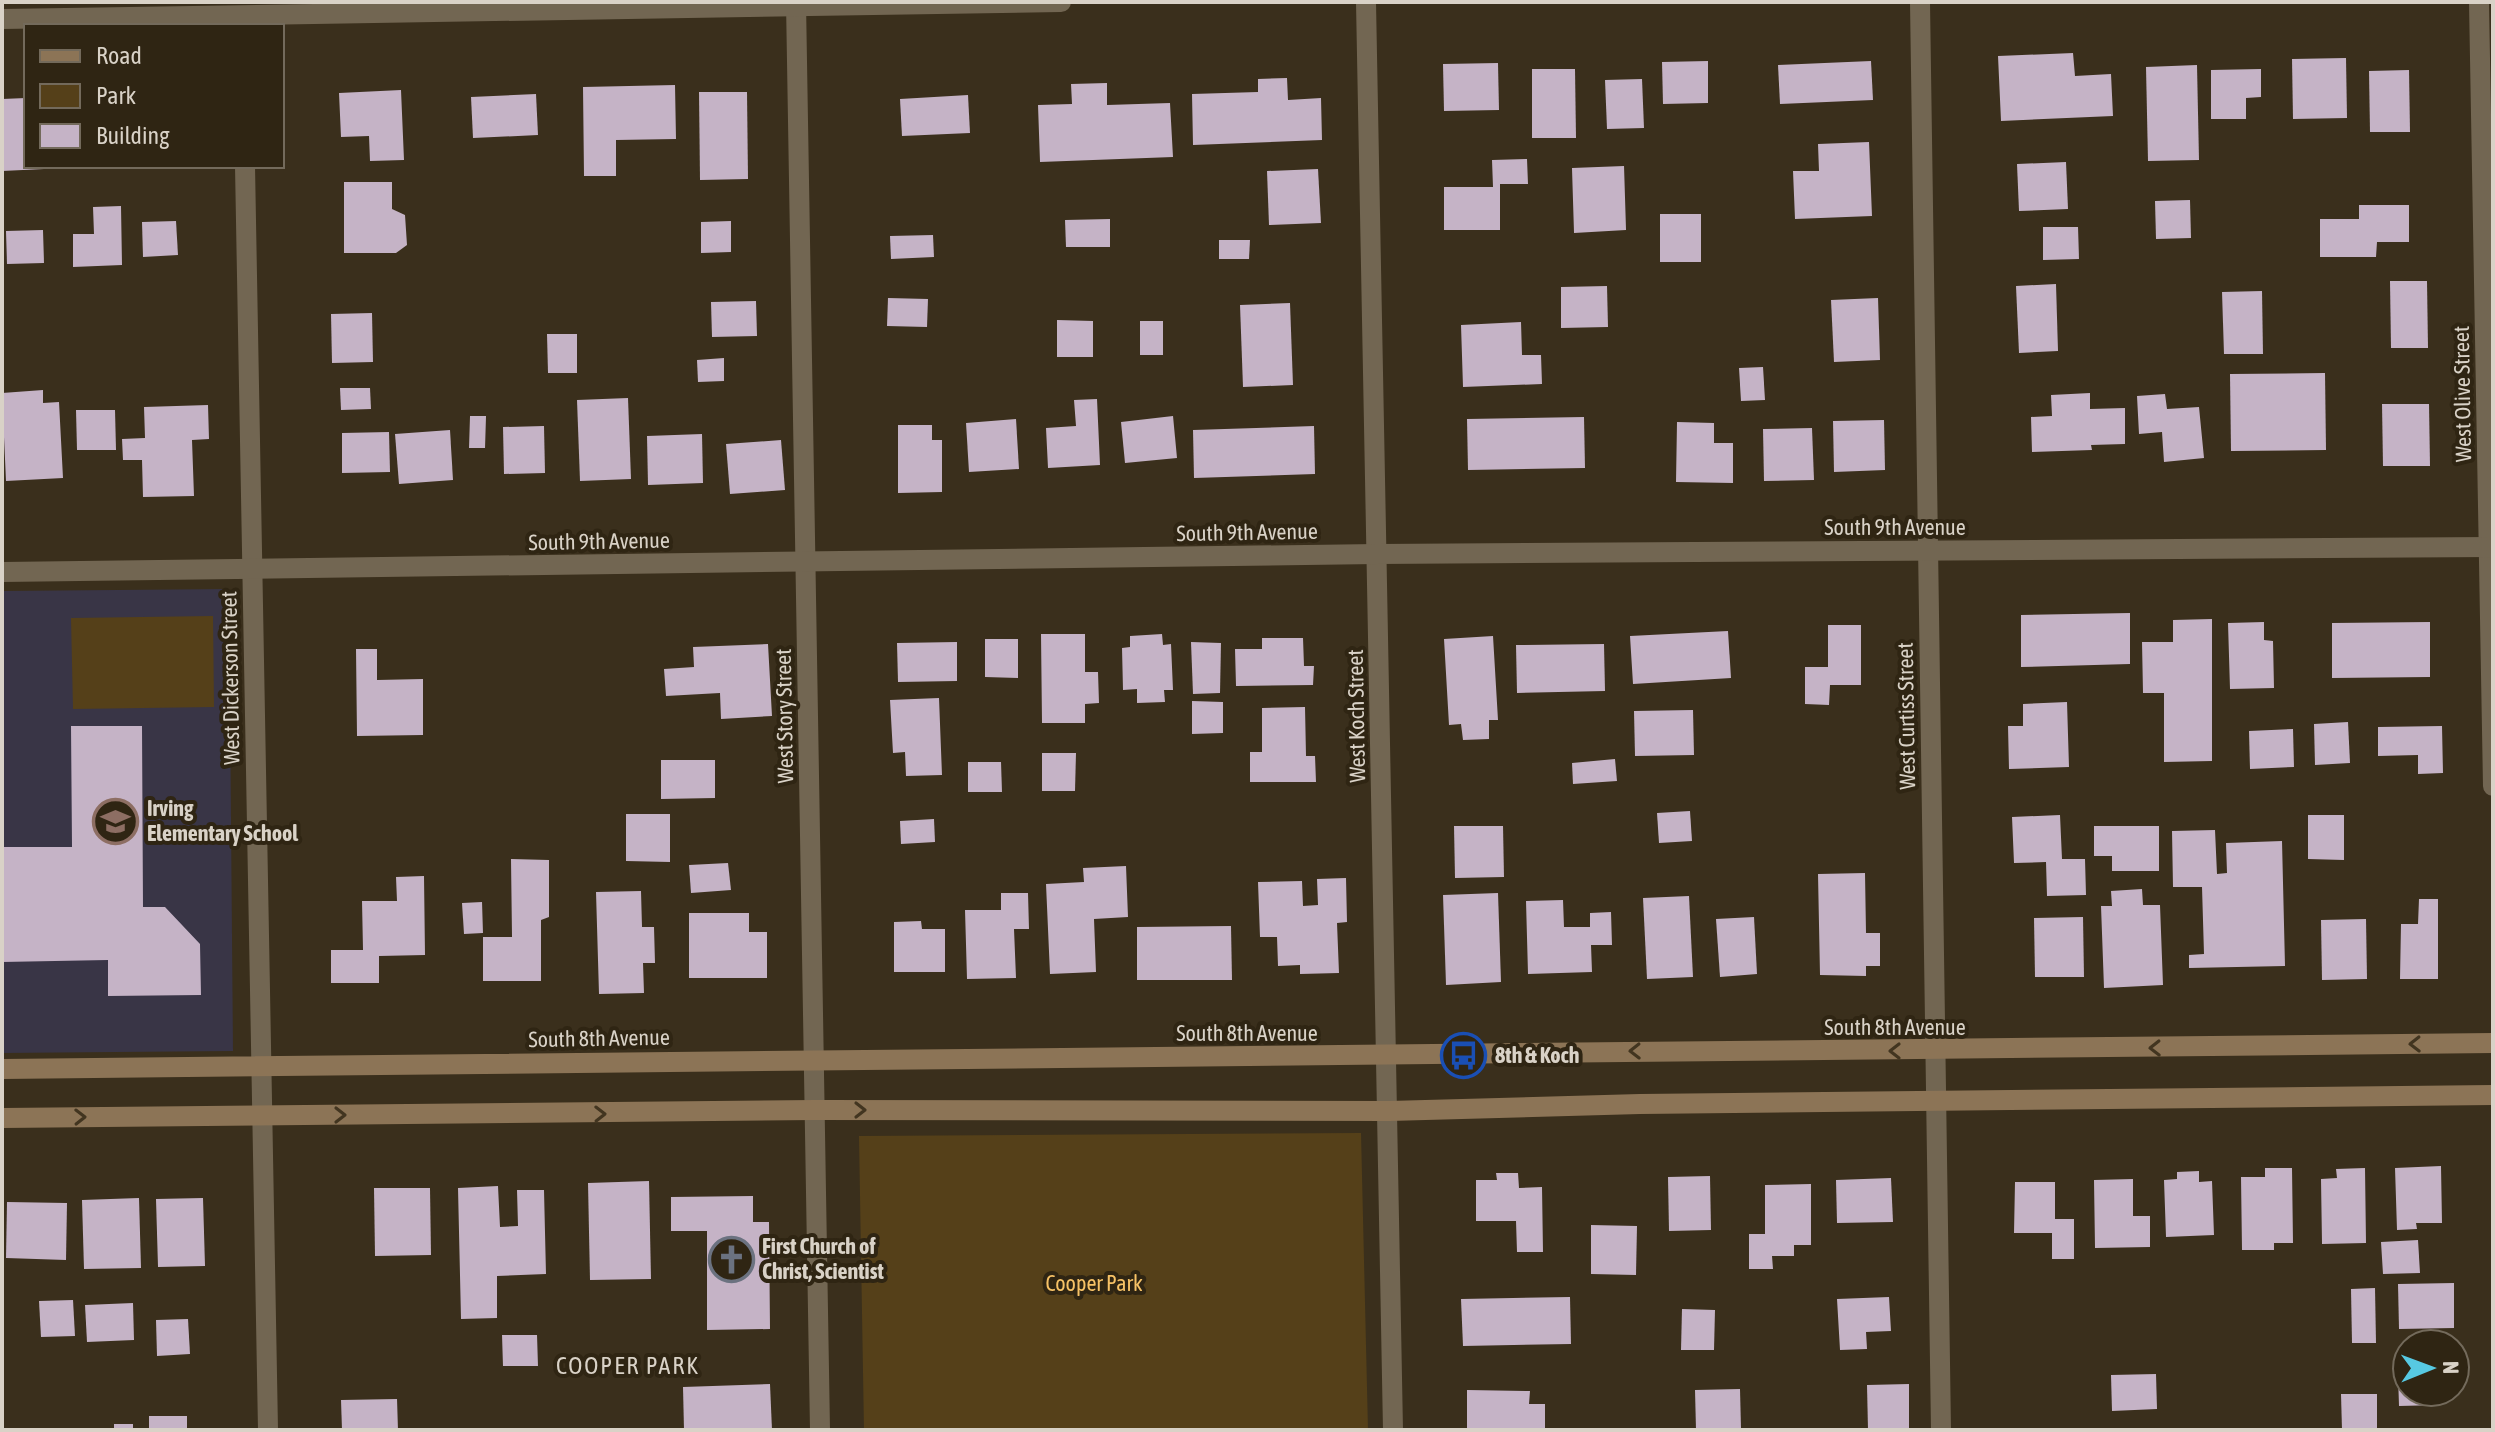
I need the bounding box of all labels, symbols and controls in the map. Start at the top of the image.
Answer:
legend [24,24,284,168]
text: Road [96,42,142,69]
text: Park [96,82,137,109]
text: Building [96,122,170,149]
street label: West Olive Street [2448,326,2476,462]
street label: South 9th Avenue [1824,514,1966,540]
street label: South 9th Avenue [1176,518,1318,546]
street label: South 9th Avenue [528,527,670,555]
street label: West Dickerson Street [215,591,245,765]
street label: West Curtiss Street [1892,642,1920,790]
street label: West Story Street [770,648,798,784]
street label: West Koch Street [1342,649,1370,783]
place label: Irving Elementary School [147,795,299,846]
school or university icon: Irving Elementary School [92,797,140,845]
street label: South 8th Avenue [1824,1014,1966,1040]
street label: South 8th Avenue [1176,1020,1318,1046]
street label: South 8th Avenue [528,1024,670,1052]
bus stop icon: 8th & Koch [1440,1031,1488,1079]
one-way arrow [2408,1035,2421,1053]
one-way arrow [2148,1039,2161,1056]
place label: 8th & Koch [1495,1042,1579,1068]
one-way arrow [1888,1042,1901,1060]
one-way arrow [1628,1043,1641,1060]
one-way arrow [854,1101,867,1119]
one-way arrow [594,1105,607,1123]
one-way arrow [334,1106,347,1124]
one-way arrow [74,1108,87,1126]
place label: First Church of Christ, Scientist [762,1233,884,1284]
church icon: First Church of Christ, Scientist [707,1235,755,1283]
park label: Cooper Park [1045,1270,1143,1296]
north arrow [2391,1328,2471,1408]
district label: COOPER PARK [556,1352,700,1379]
text: N [2438,1361,2464,1374]

